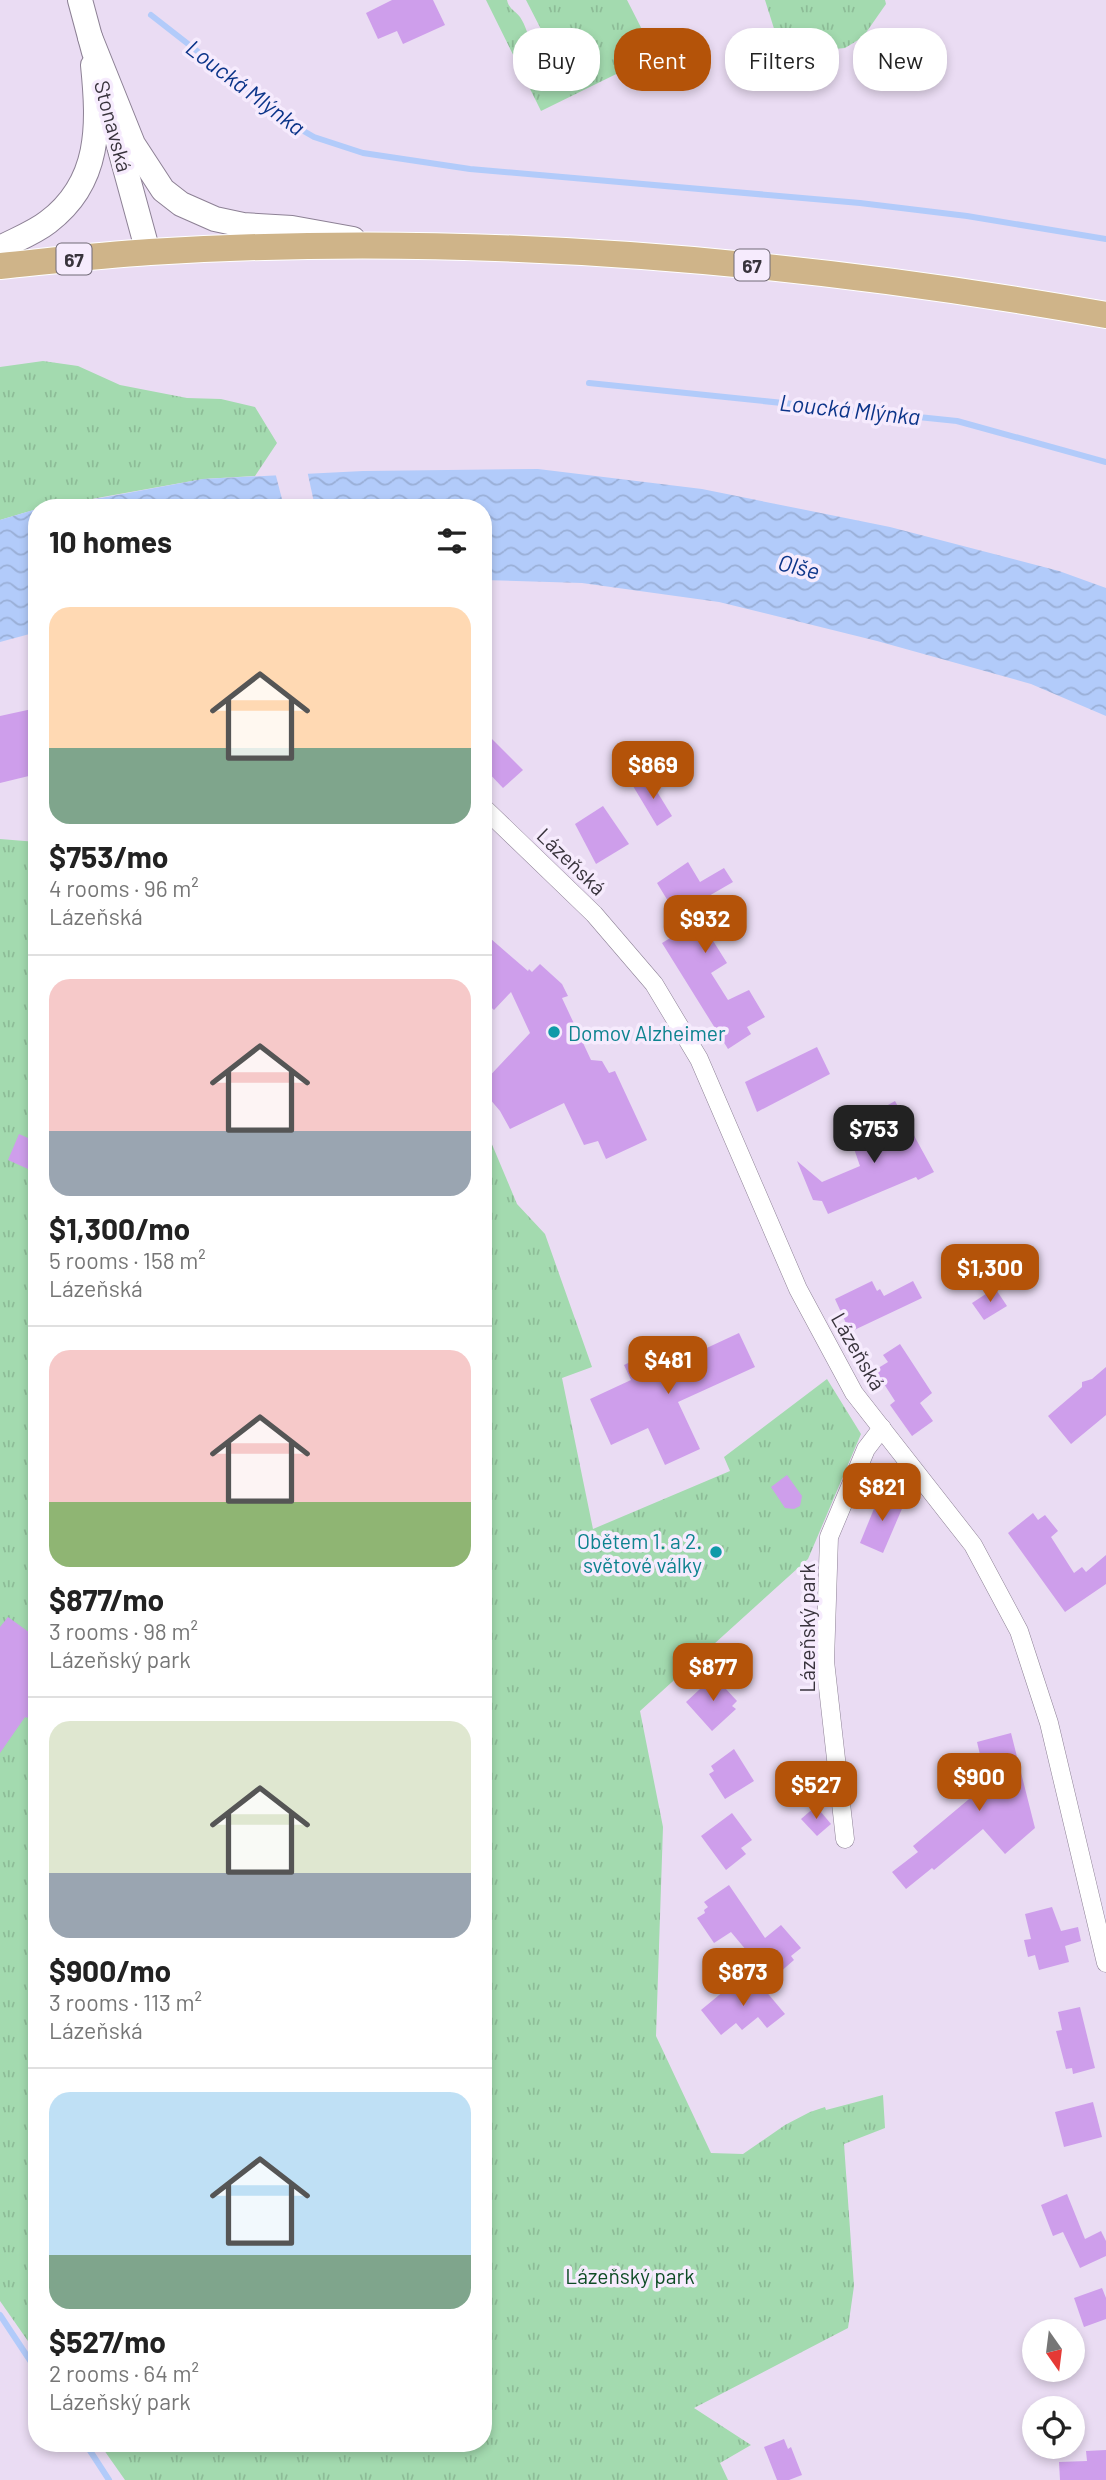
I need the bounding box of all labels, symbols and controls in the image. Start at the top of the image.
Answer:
chip: Buy [513,28,600,91]
chip: Rent [614,28,711,91]
chip: Filters [725,28,839,91]
chip: New [853,28,947,91]
water label: Loucká Mlýnka [181,33,311,141]
street label: Stonavská [90,78,138,174]
road number: 67 [56,244,92,274]
road number: 67 [734,249,770,280]
water label: Loucká Mlýnka [778,388,922,430]
icon: filters [433,522,471,560]
text: 10 homes [49,523,172,559]
water label: Olše [775,547,823,585]
icon: home [197,653,323,779]
pin: $869 [612,742,694,801]
text: $869 [628,750,678,778]
street label: Lázeňská [533,822,611,900]
text: $753/mo [49,838,168,874]
text: 4 rooms · 96 m² [49,874,199,902]
pin: $932 [664,895,746,955]
text: Lázeňská [49,902,143,930]
text: $932 [680,904,730,932]
place label: Domov Alzheimer [568,1020,726,1045]
marker: Domov Alzheimer [546,1024,562,1040]
icon: home [197,1025,323,1151]
pin: $753 [833,1106,915,1165]
text: $753 [849,1114,899,1142]
text: $1,300/mo [49,1210,190,1246]
pin: $1,300 [933,1244,1047,1304]
text: 5 rooms · 158 m² [49,1246,206,1274]
text: $1,300 [957,1253,1023,1281]
text: Lázeňská [49,1274,143,1302]
street label: Lázeňská [827,1308,891,1394]
pin: $481 [627,1336,709,1396]
text: $481 [644,1345,692,1373]
icon: home [197,1396,323,1522]
pin: $821 [841,1464,923,1523]
text: $821 [859,1472,905,1500]
place label: Obětem 1. a 2. světové války [577,1528,702,1577]
marker: Obětem 1. a 2. světové války [708,1544,724,1560]
street label: Lázeňský park [794,1563,819,1693]
text: $877/mo [49,1581,164,1617]
text: 3 rooms · 98 m² [49,1617,198,1645]
pin: $877 [672,1644,754,1703]
text: Lázeňský park [49,1645,191,1673]
text: $877 [689,1652,737,1680]
pin: $900 [938,1754,1020,1813]
pin: $527 [775,1762,857,1821]
text: $900 [953,1762,1005,1790]
icon: home [197,1767,323,1893]
text: $527 [791,1770,841,1798]
pin: $873 [702,1948,784,2008]
text: $900/mo [49,1952,171,1988]
text: $873 [718,1957,768,1985]
text: 3 rooms · 113 m² [49,1988,202,2016]
text: Lázeňská [49,2016,143,2044]
icon: home [197,2138,323,2264]
park label: Lázeňský park [565,2263,695,2288]
north arrow [1022,2319,1085,2382]
map controls [1022,2319,1085,2459]
text: $527/mo [49,2323,166,2359]
text: 2 rooms · 64 m² [49,2359,199,2387]
text: Lázeňský park [49,2387,191,2415]
button: locate [1022,2396,1085,2459]

